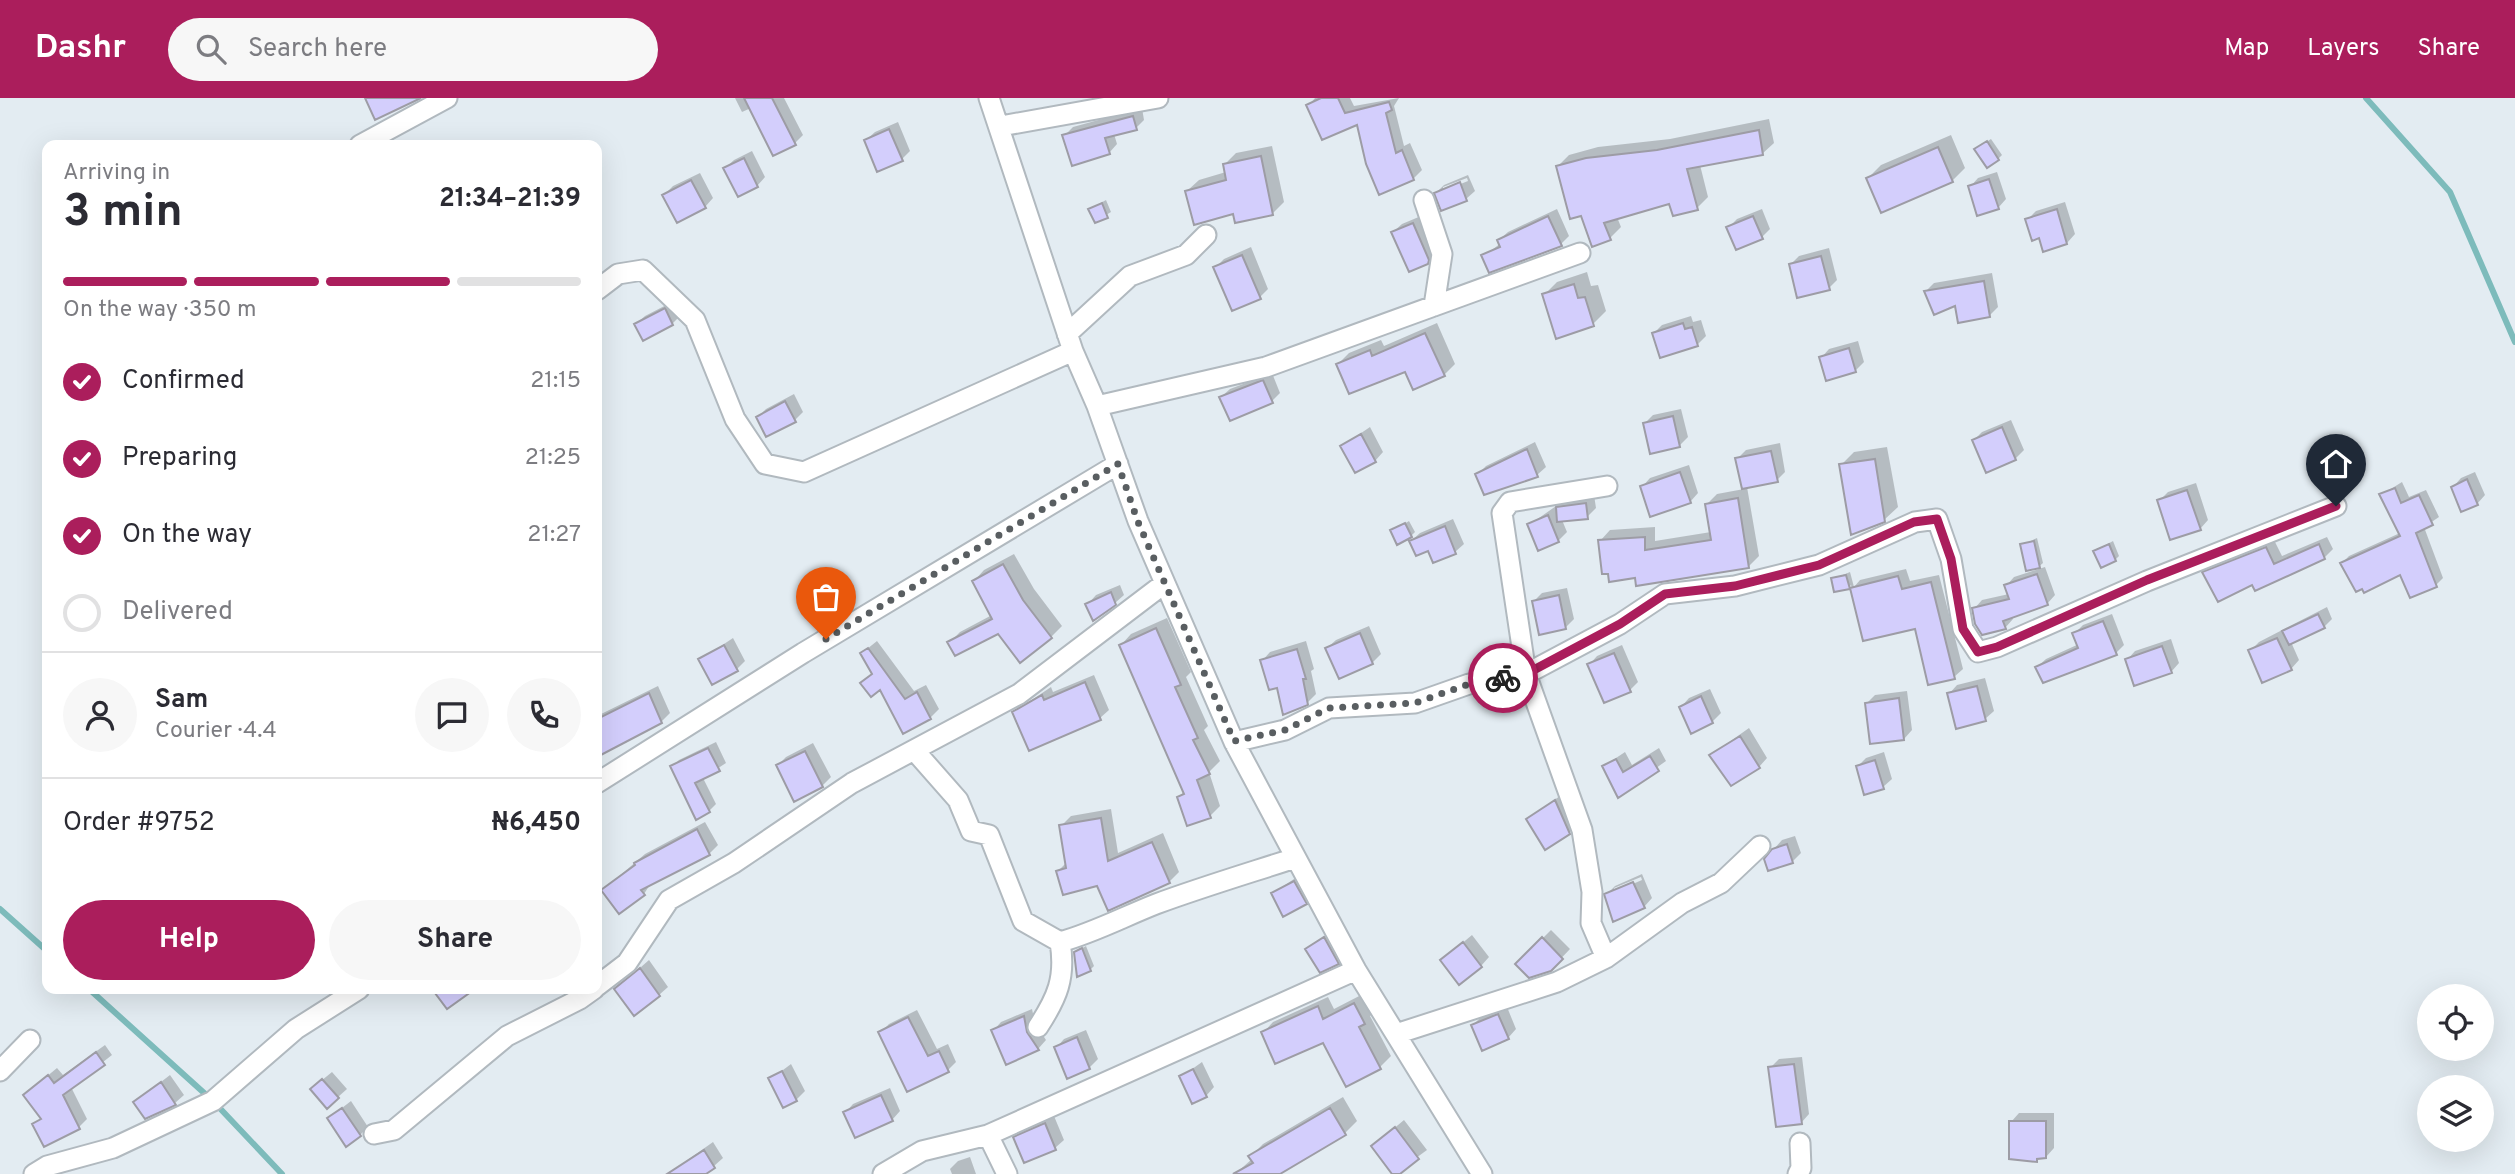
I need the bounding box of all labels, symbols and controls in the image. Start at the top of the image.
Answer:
search box [168,18,658,81]
text: Dashr [35,28,126,70]
icon: search [192,30,230,68]
text: Search here [248,33,387,66]
text: Map [2224,34,2269,64]
text: Layers [2307,34,2379,64]
text: Share [2417,34,2480,64]
text: Arriving in [63,159,170,188]
text: 21:34–21:39 [439,183,581,216]
text: 3 min [63,184,183,243]
text: On the way · 350 m [63,296,257,325]
icon: check [63,363,101,401]
text: Confirmed [122,365,245,398]
text: 21:15 [530,367,581,396]
pin [2306,434,2366,506]
icon: check [63,440,101,478]
text: Preparing [122,442,237,475]
text: 21:25 [525,444,581,473]
icon: home [2317,445,2355,483]
icon: check [63,517,101,555]
text: On the way [122,519,252,552]
text: 21:27 [527,521,581,550]
pin [796,567,856,639]
icon: bag [807,578,845,616]
text: Delivered [122,596,233,629]
courier [1468,643,1538,713]
icon: bike [1484,659,1522,697]
button: person [63,678,137,752]
button: chat [415,678,489,752]
button: phone [507,678,581,752]
text: Sam [155,684,208,717]
text: Courier · 4.4 [155,717,277,746]
text: Order #9752 [63,807,215,840]
text: ₦6,450 [492,807,581,840]
button: Help [63,900,315,980]
button: Share [329,900,581,980]
map controls [2417,984,2494,1152]
button: locate [2417,984,2494,1061]
button: layers [2417,1075,2494,1152]

